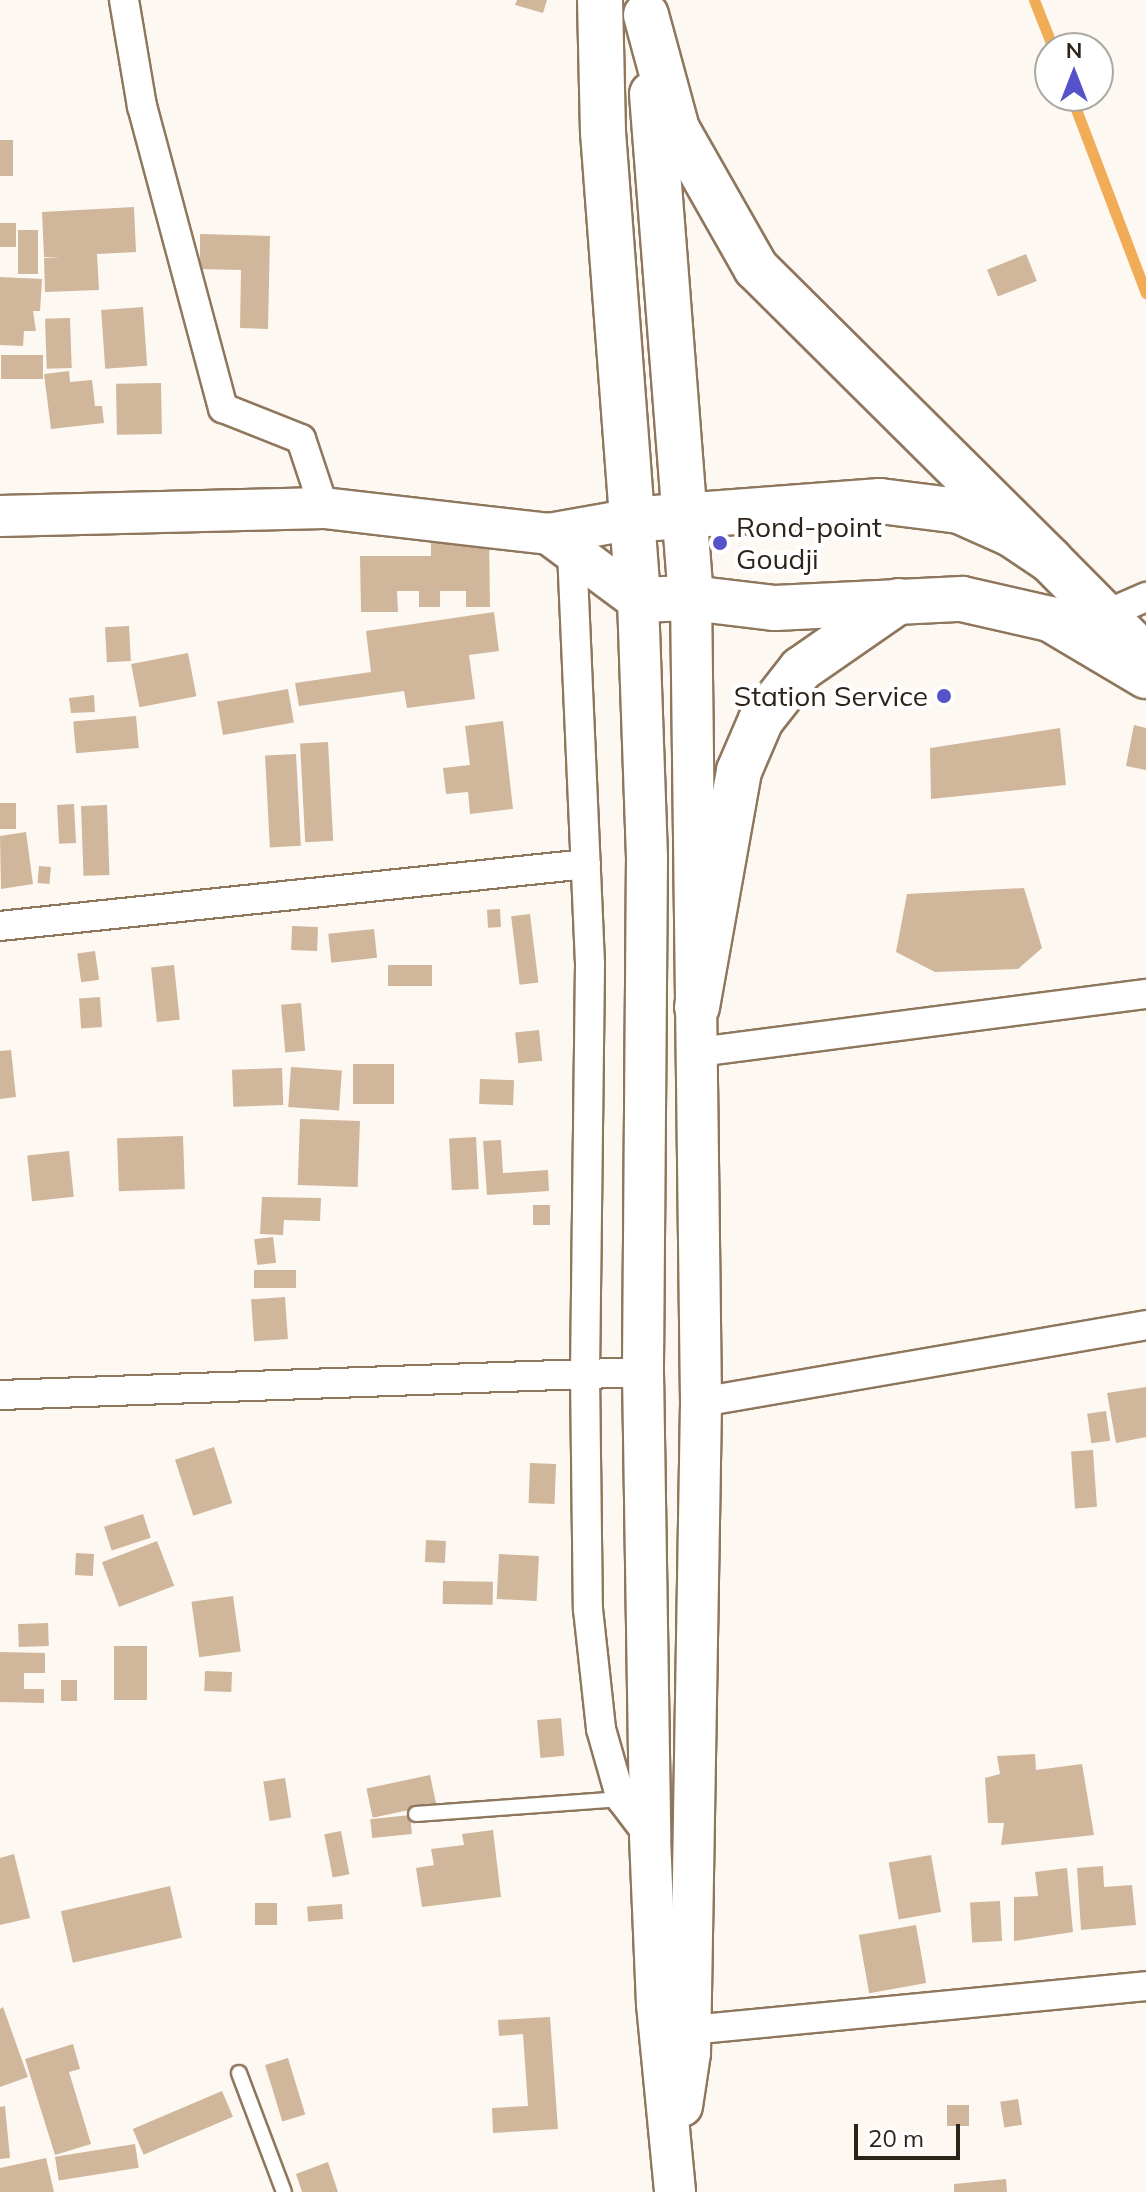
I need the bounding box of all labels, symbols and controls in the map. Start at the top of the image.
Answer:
north arrow [1034,32,1114,112]
text: N [1066,36,1082,64]
place label: Rond-point Goudji [736,510,882,576]
marker: Rond-point Goudji [711,534,729,552]
place label: Station Service [734,679,928,713]
marker: Station Service [935,687,953,705]
scale bar [858,2108,964,2158]
text: 20 m [868,2123,924,2153]

